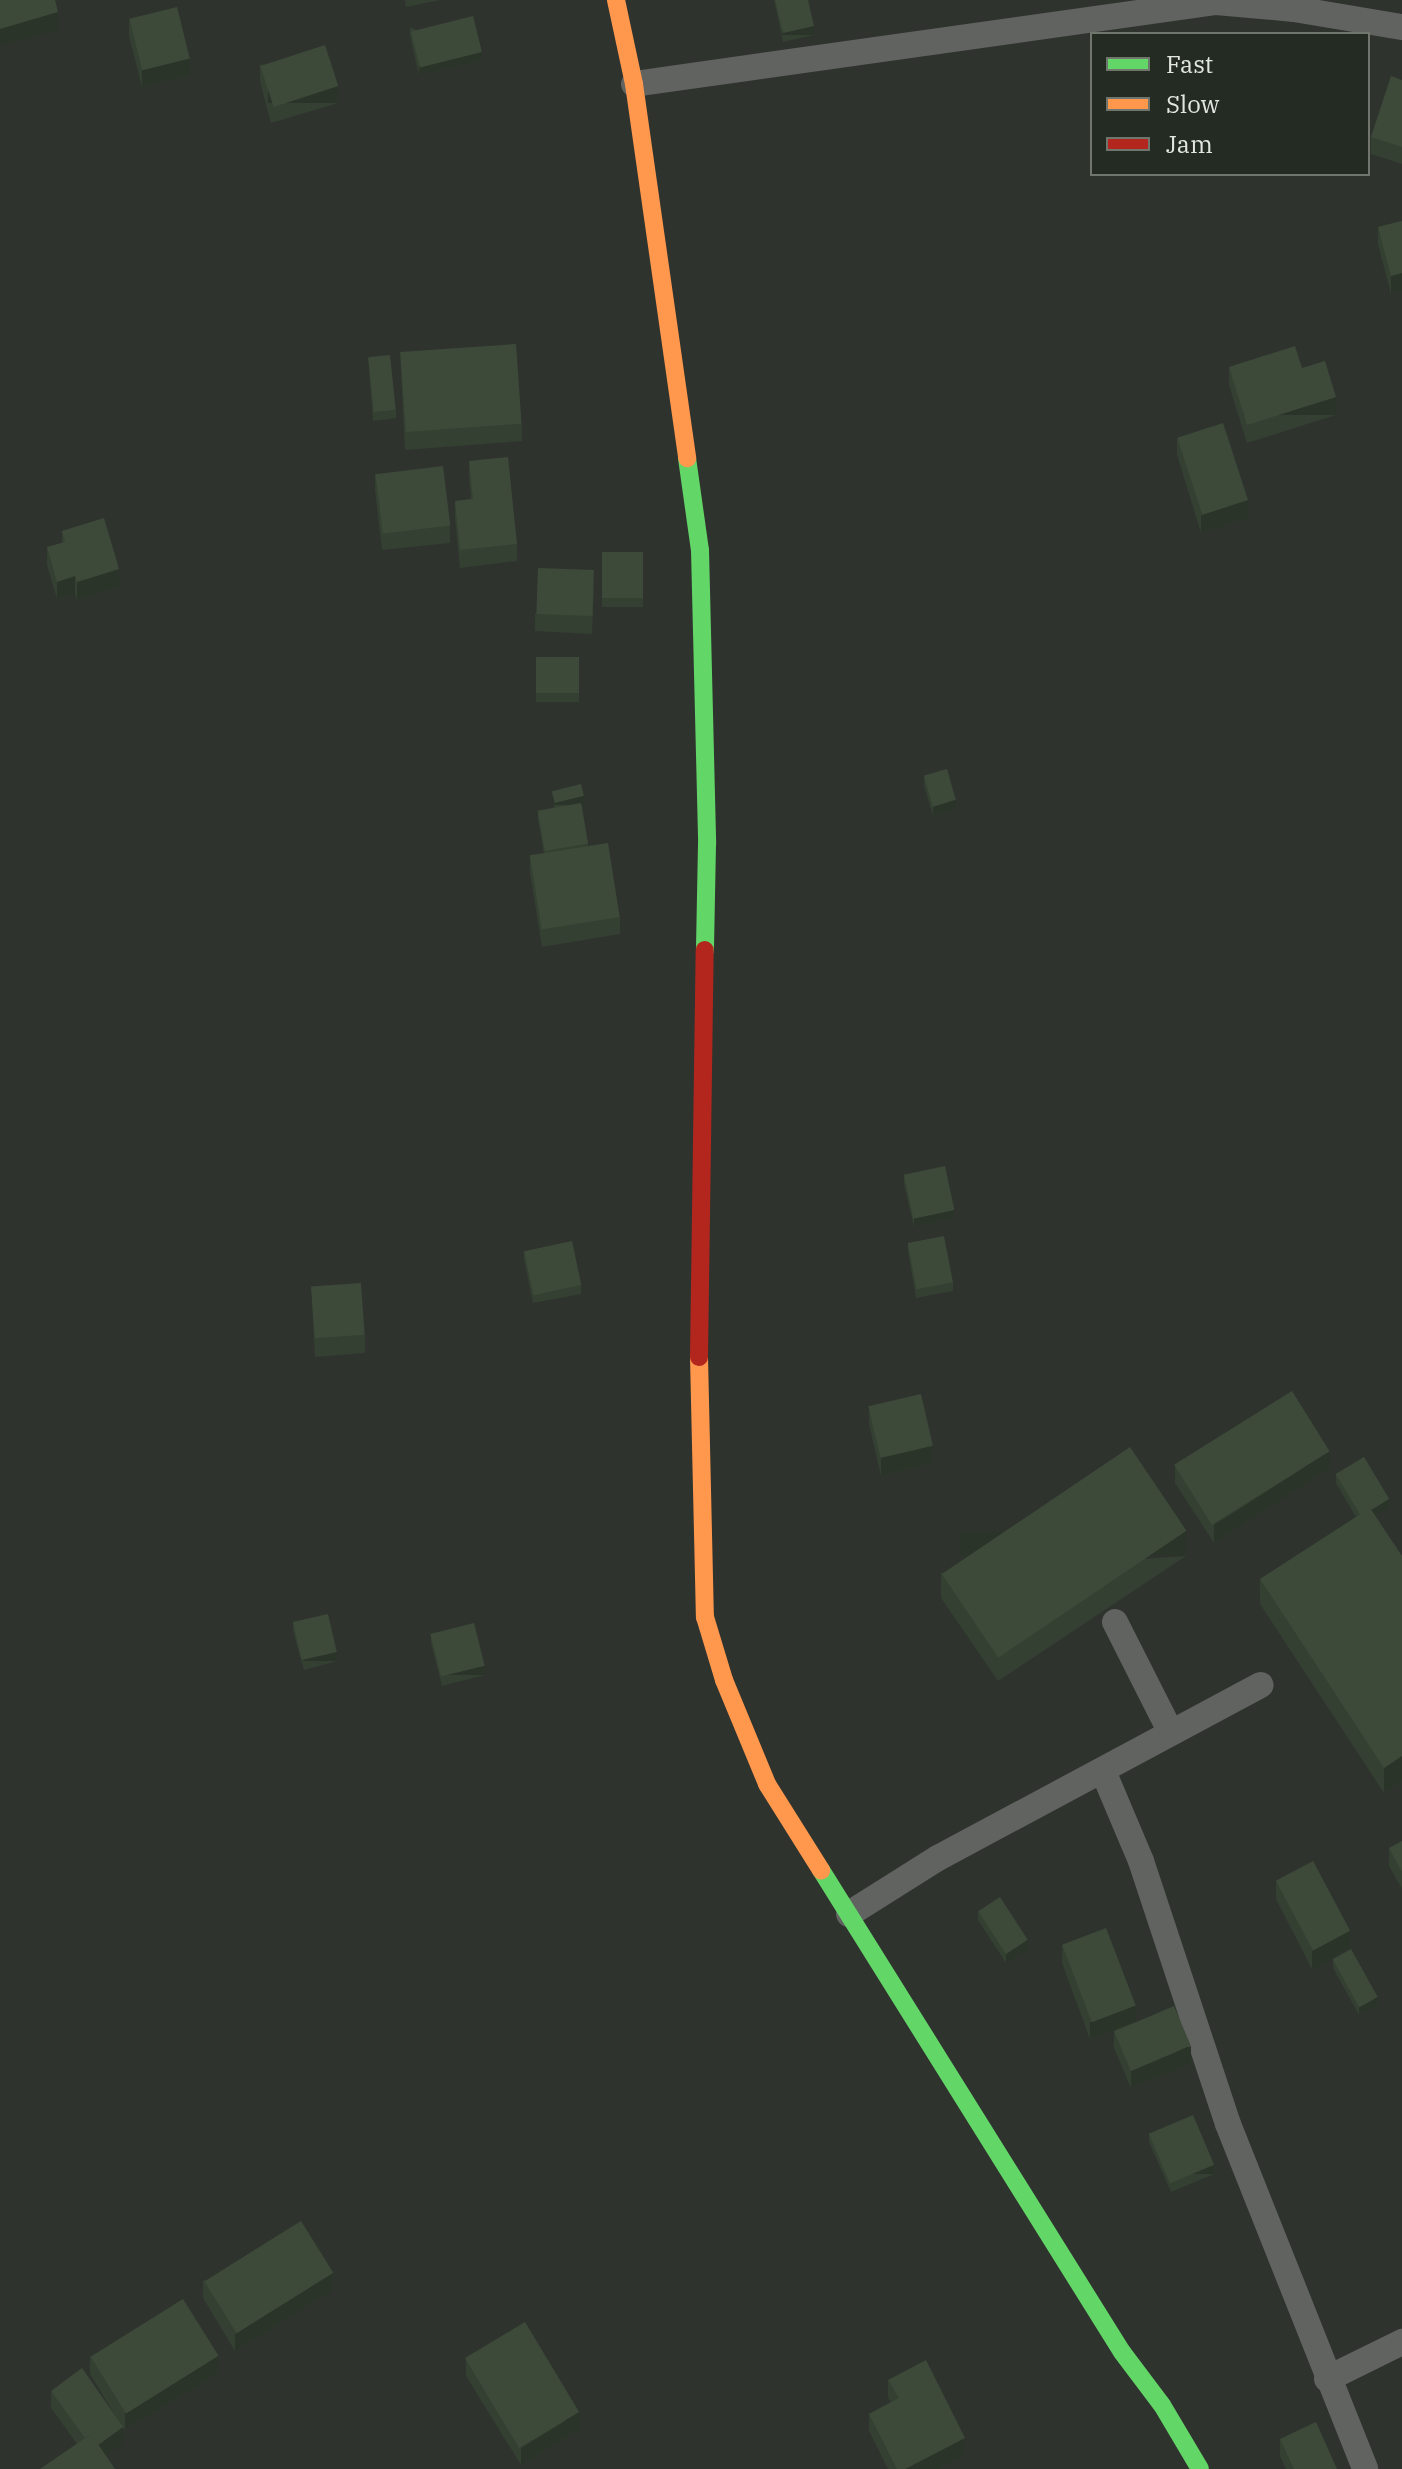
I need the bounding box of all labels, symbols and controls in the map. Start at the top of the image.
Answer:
legend [1090,32,1370,176]
text: Fast [1166,48,1213,80]
text: Slow [1166,88,1219,120]
text: Jam [1166,128,1213,160]

